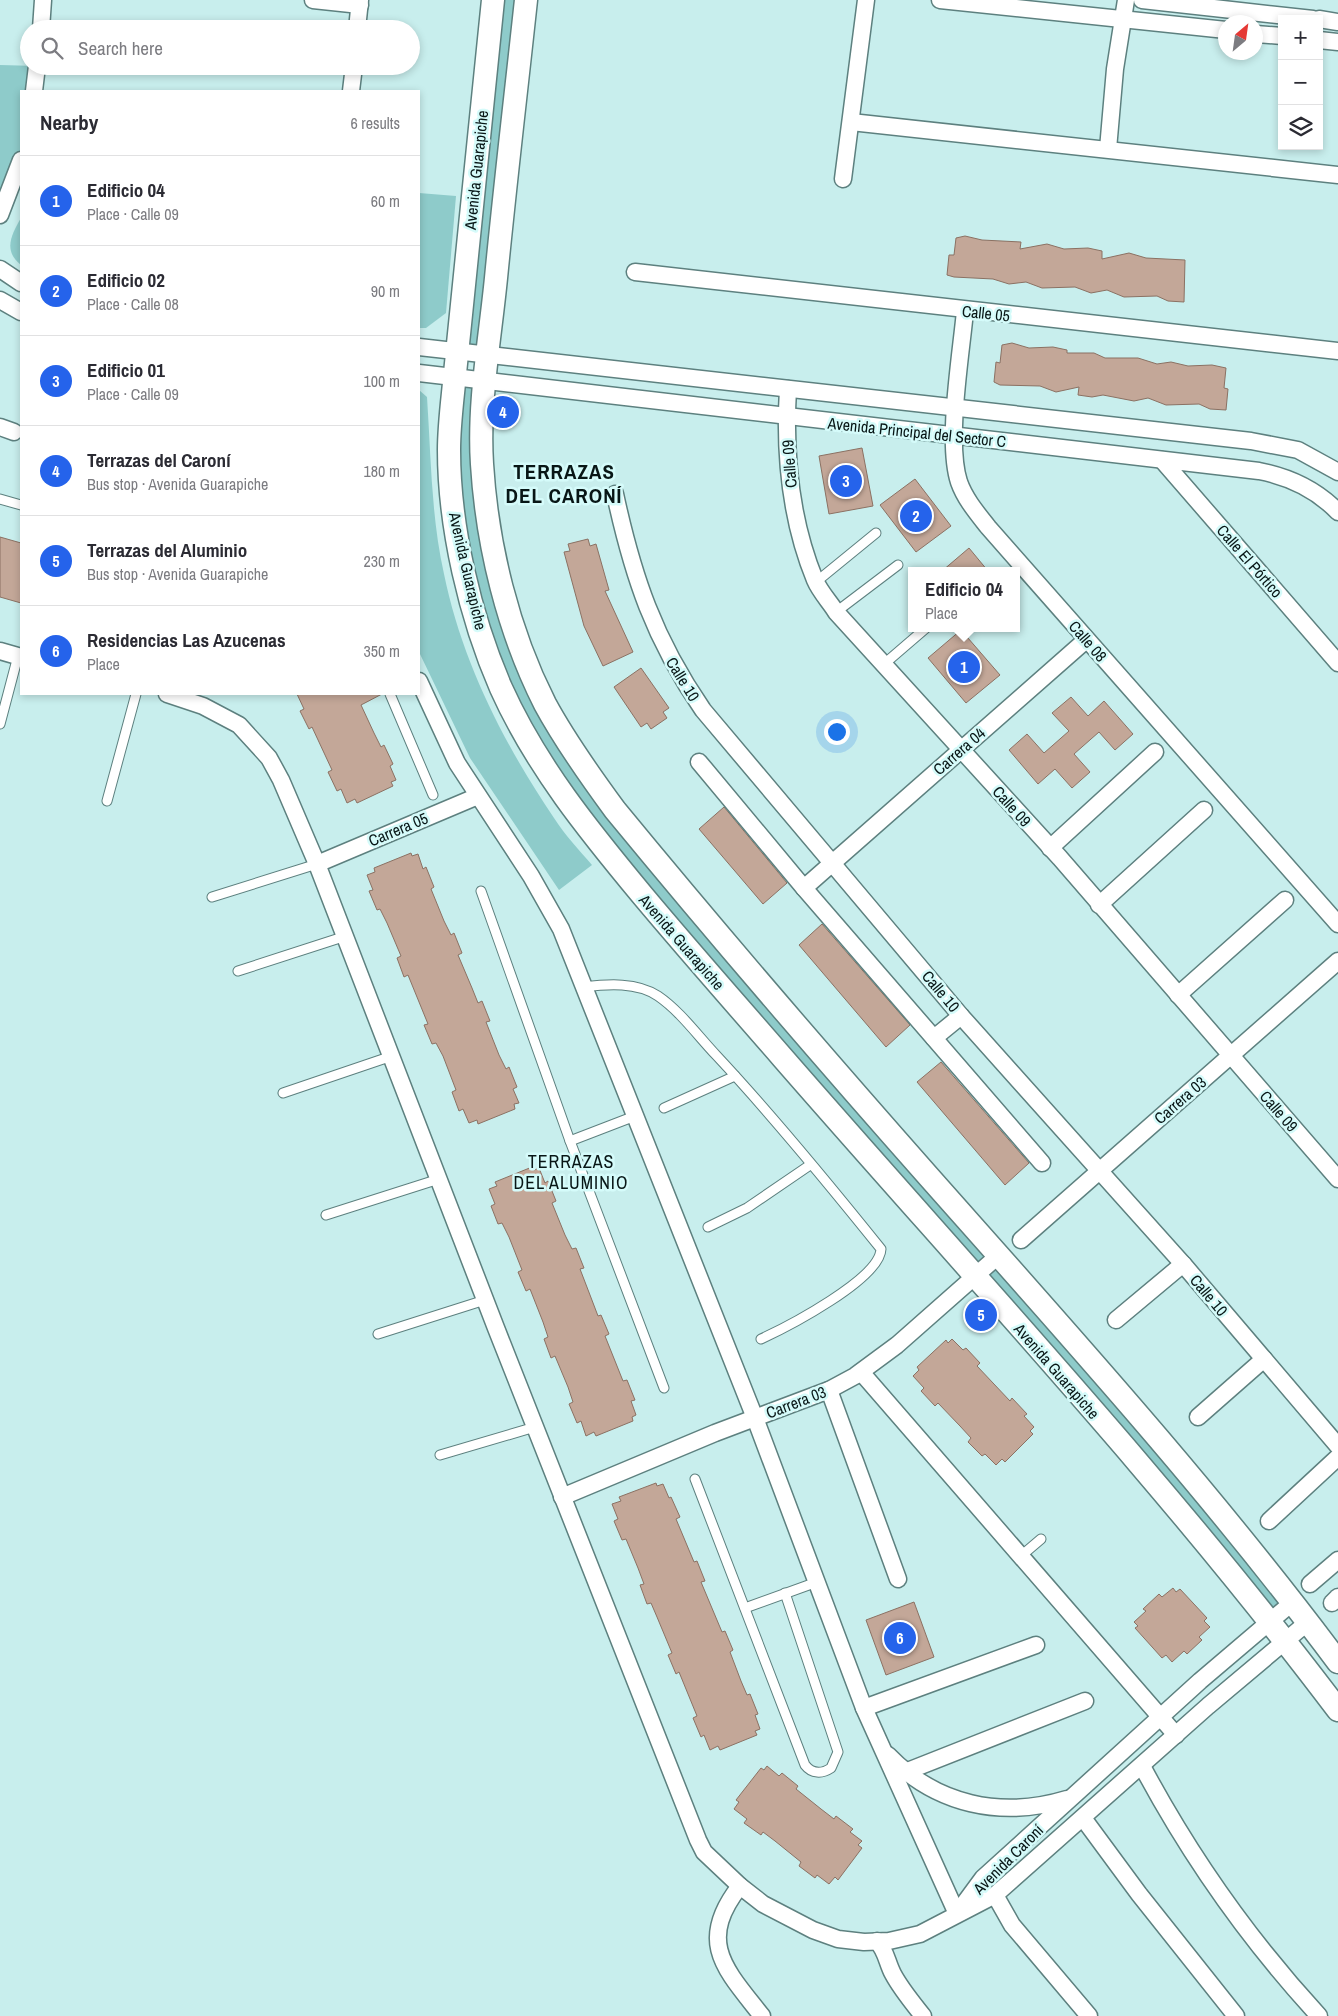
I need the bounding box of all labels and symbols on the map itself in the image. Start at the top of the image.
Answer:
north arrow [1218,15,1263,60]
street label: Avenida Guarapiche [459,109,493,232]
street label: Calle 05 [961,300,1011,326]
pin: 4 [487,393,519,431]
street label: Avenida Principal del Sector C [826,412,1007,452]
street label: Calle 09 [776,439,802,489]
district label: TERRAZAS DEL CARONÍ [506,457,622,510]
pin: 3 [830,462,862,500]
pin: 2 [900,497,932,535]
street label: Avenida Guarapiche [444,509,492,632]
street label: Calle El Pórtico [1212,520,1288,602]
street label: Calle 08 [1064,616,1112,666]
pin: 1 [948,648,980,686]
street label: Calle 10 [661,653,705,705]
your location [824,719,850,745]
street label: Carrera 04 [928,722,990,780]
street label: Calle 09 [988,781,1036,831]
street label: Carrera 05 [365,807,431,851]
street label: Avenida Guarapiche [634,889,730,995]
street label: Calle 10 [917,965,965,1017]
street label: Carrera 03 [1149,1071,1211,1129]
street label: Calle 09 [1255,1086,1303,1136]
district label: TERRAZAS DEL ALUMINIO [514,1149,628,1195]
street label: Calle 10 [1185,1269,1233,1321]
pin: 5 [965,1296,997,1334]
street label: Avenida Guarapiche [1009,1318,1105,1424]
street label: Carrera 03 [763,1380,829,1424]
pin: 6 [884,1619,916,1657]
street label: Avenida Caroní [967,1819,1048,1900]

